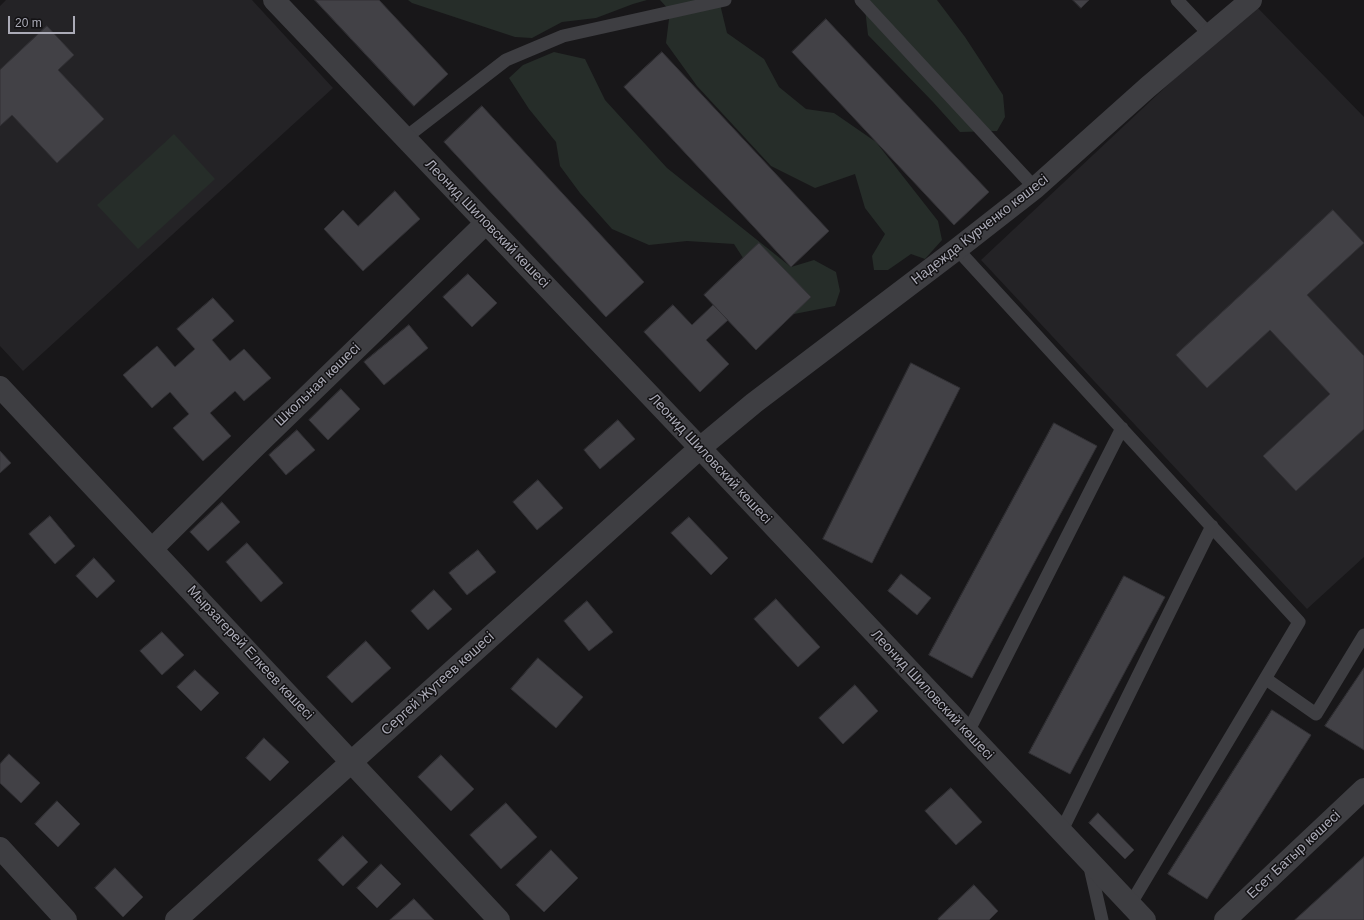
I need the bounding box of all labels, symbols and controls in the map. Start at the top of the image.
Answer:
scale bar [10,8,77,34]
text: 20 m [15,16,42,30]
street label: Леонид Шиловский көшесі [421,156,553,292]
street label: Надежда Курченко көшесі [908,171,1052,289]
street label: Школьная көшесі [272,340,364,430]
street label: Леонид Шиловский көшесі [645,390,775,528]
street label: Мырзагерей Елкеев көшесі [183,582,317,724]
street label: Леонид Шиловский көшесі [867,626,997,764]
street label: Сергей Жутеев көшесі [378,629,498,739]
street label: Есет Батыр көшесі [1244,807,1344,903]

